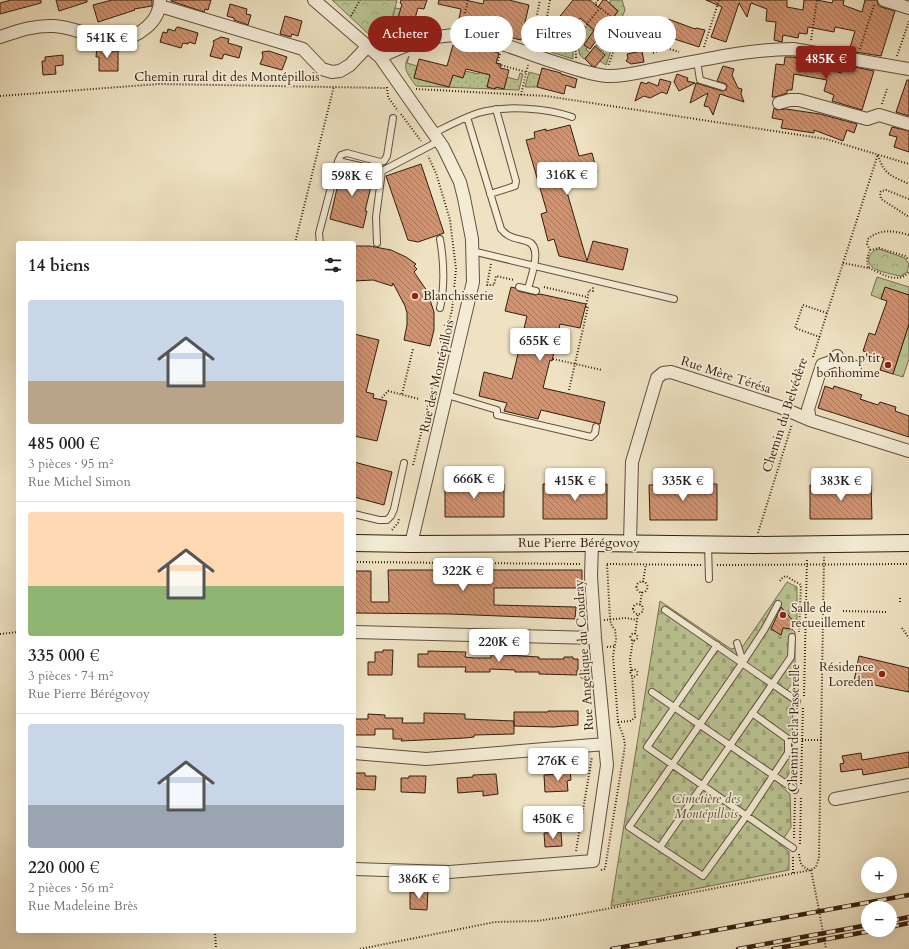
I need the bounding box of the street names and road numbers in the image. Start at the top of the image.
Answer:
street label: Chemin rural dit des Montépillois [134,68,320,86]
street label: Rue des Montépillois [415,318,459,434]
street label: Rue Mère Térésa [679,352,774,398]
street label: Chemin du Belvédère [758,355,812,475]
street label: Rue Pierre Bérégovoy [518,534,640,552]
street label: Rue Angélique du Coudray [570,579,598,731]
street label: Chemin de la Passerelle [784,664,804,792]

